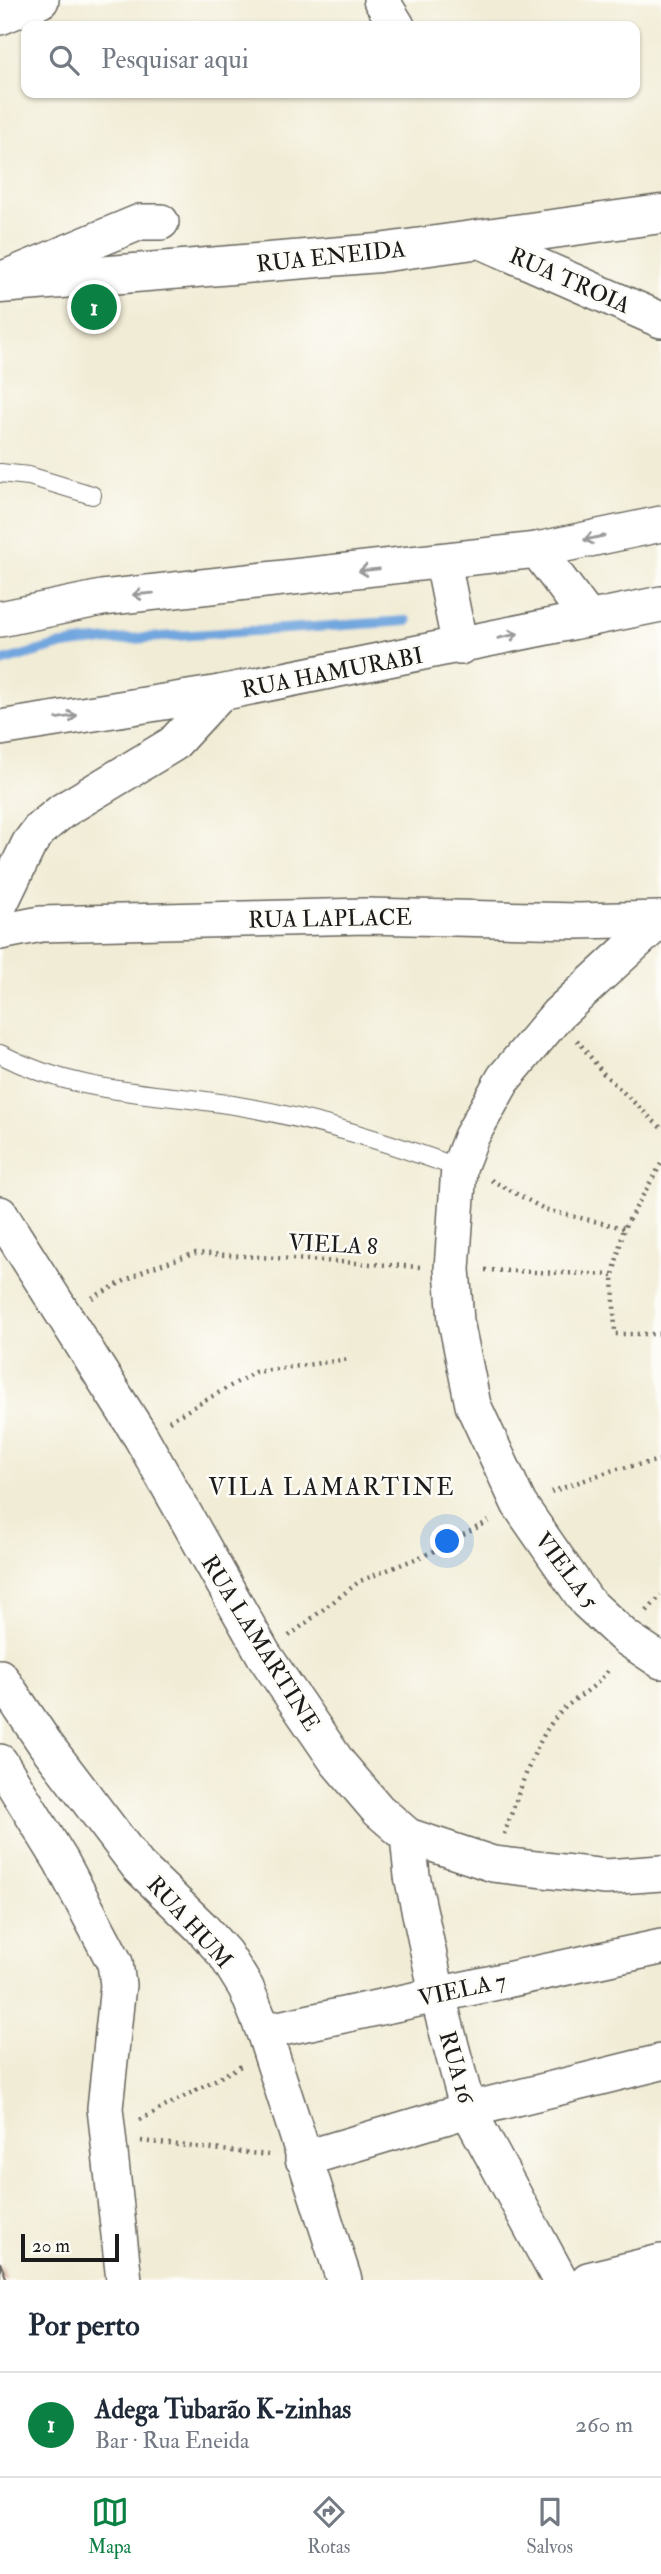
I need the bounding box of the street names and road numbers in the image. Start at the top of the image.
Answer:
street label: RUA ENEIDA [255,234,408,279]
street label: RUA TROIA [505,241,635,320]
street label: RUA HAMURABI [239,641,425,704]
street label: RUA LAPLACE [248,903,412,934]
street label: VIELA 8 [288,1228,379,1261]
street label: VIELA 5 [528,1526,605,1614]
street label: RUA LAMARTINE [195,1550,326,1737]
street label: RUA HUM [141,1870,239,1975]
street label: VIELA 7 [415,1966,509,2013]
street label: RUA 16 [432,2028,481,2108]

